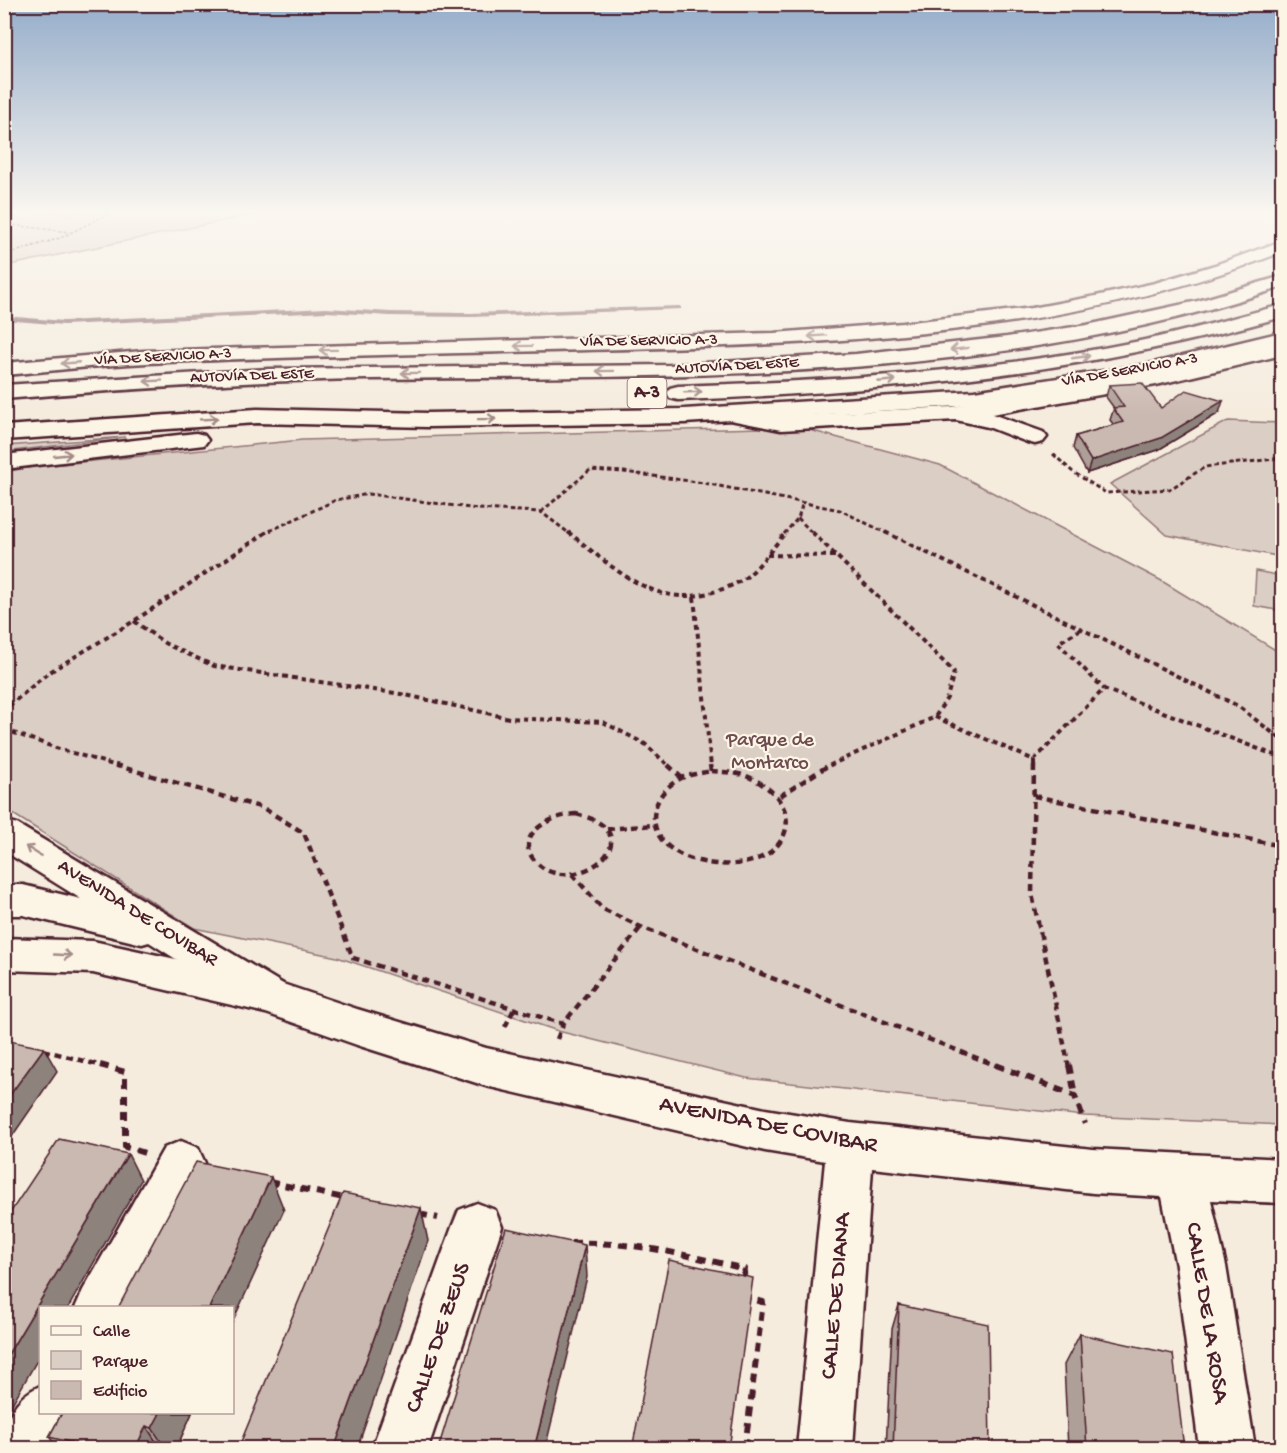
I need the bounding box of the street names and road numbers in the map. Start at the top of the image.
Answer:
street label: VÍA DE SERVICIO A-3 [579,330,718,353]
street label: VÍA DE SERVICIO A-3 [93,344,232,371]
street label: VÍA DE SERVICIO A-3 [1060,349,1199,392]
street label: AUTOVÍA DEL ESTE [675,353,800,380]
street label: AUTOVÍA DEL ESTE [190,364,315,389]
road number: A-3 [628,378,666,408]
street label: AVENIDA DE COVIBAR [53,855,223,973]
street label: AVENIDA DE COVIBAR [657,1091,881,1162]
street label: CALLE DE DIANA [815,1210,859,1380]
street label: CALLE DE LA ROSA [1177,1221,1235,1407]
street label: CALLE DE ZEUS [400,1258,479,1417]

